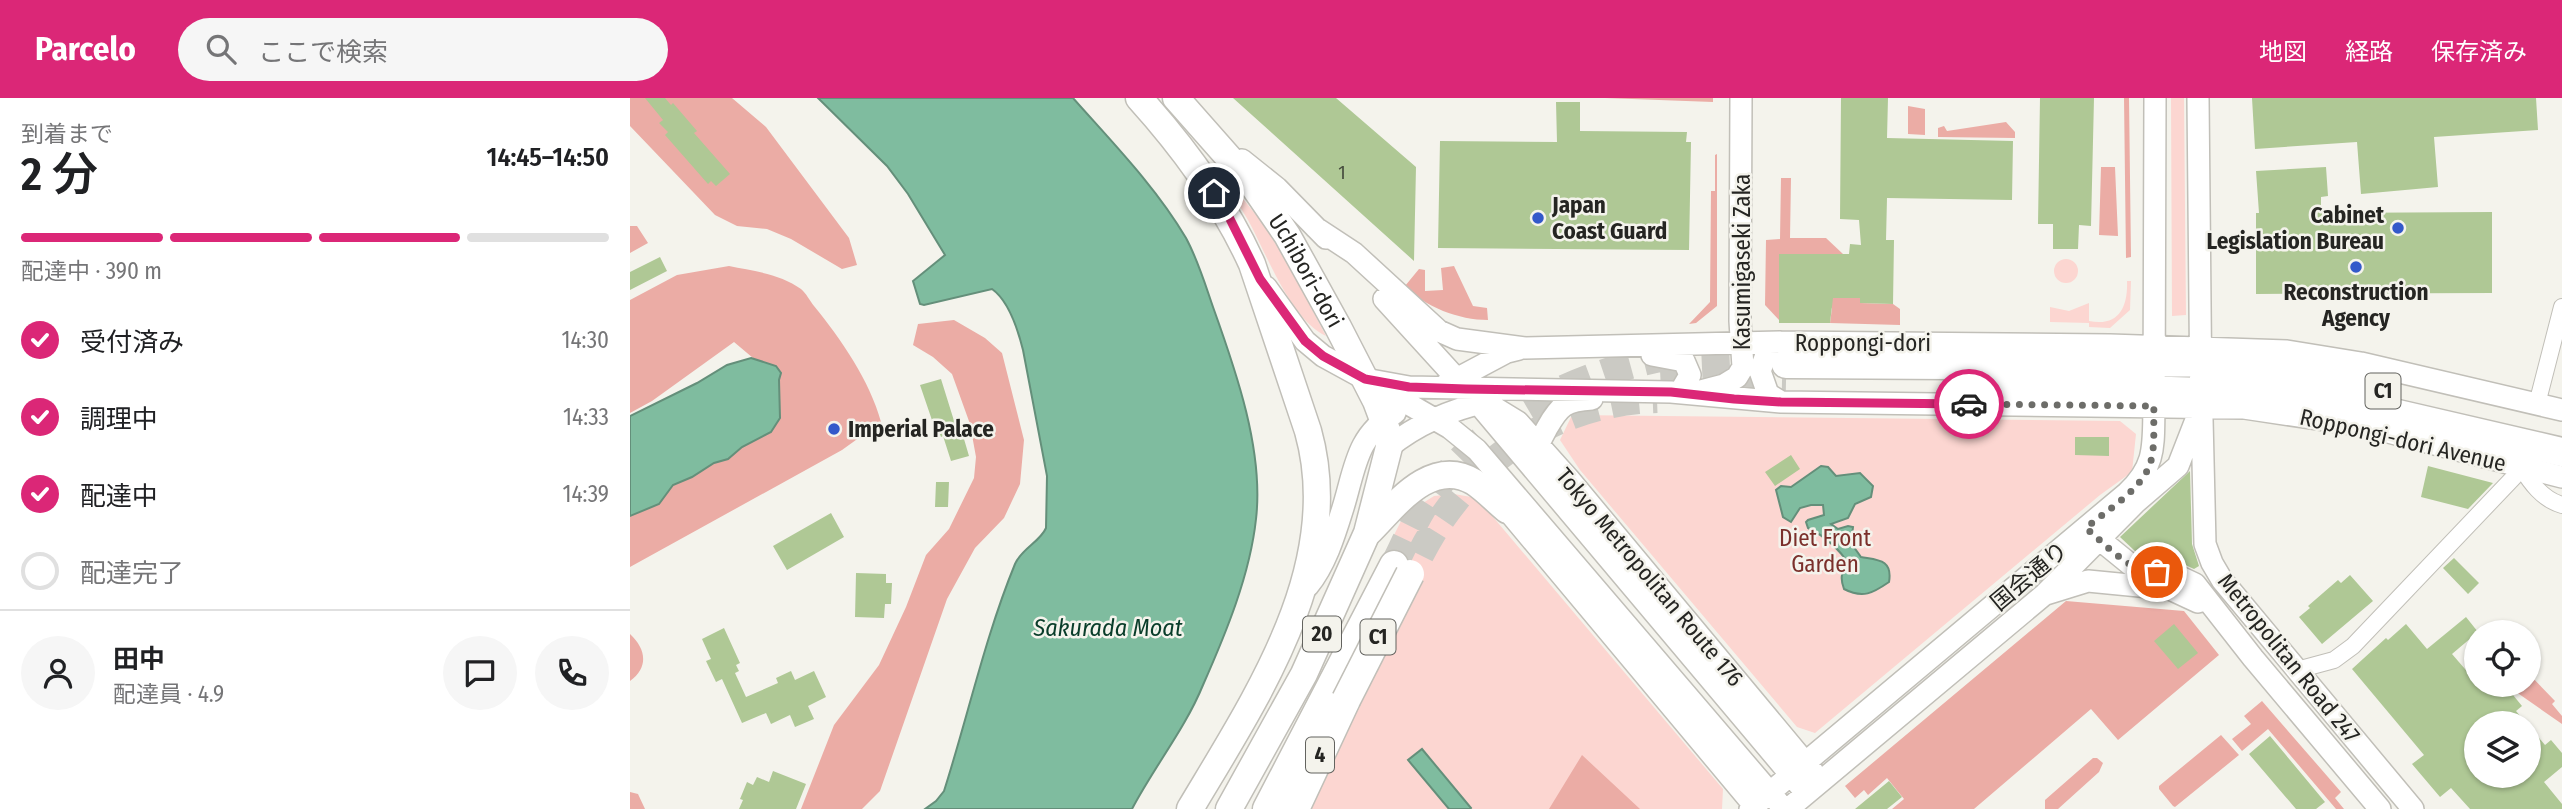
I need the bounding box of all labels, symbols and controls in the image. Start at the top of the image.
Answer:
search box [178,18,668,81]
text: Parcelo [35,29,136,69]
icon: search [202,30,240,68]
text: ここで検索 [258,37,388,68]
text: 地図 [2259,38,2307,66]
text: 経路 [2345,38,2393,66]
text: 保存済み [2431,38,2527,66]
text: 到着まで [21,120,113,148]
text: 14:45–14:50 [487,142,609,173]
text: 2 分 [21,147,98,202]
house number: 1 [1338,161,1346,184]
pin [1184,163,1244,223]
icon: home [1195,174,1233,212]
street label: Kasumigaseki Zaka [1728,174,1756,350]
place label: Japan Coast Guard [1551,191,1667,245]
place label: Cabinet Legislation Bureau [2206,201,2385,255]
street label: Uchibori-dori [1263,208,1349,332]
marker: Japan Coast Guard [1530,210,1546,226]
marker: Cabinet Legislation Bureau [2390,220,2406,236]
text: 配達中 · 390 m [21,257,162,285]
marker: Reconstruction Agency [2348,259,2364,275]
place label: Reconstruction Agency [2283,278,2429,332]
icon: check [21,321,59,359]
text: 14:30 [561,326,609,354]
text: 受付済み [80,327,184,358]
street label: Roppongi-dori [1795,329,1931,357]
courier [1934,369,2004,439]
road number: C1 [2366,374,2400,408]
icon: car [1950,385,1988,423]
icon: check [21,398,59,436]
text: 14:33 [563,403,609,431]
street label: Roppongi-dori Avenue [2297,403,2509,477]
text: 調理中 [80,404,158,435]
place label: Imperial Palace [848,415,994,443]
marker: Imperial Palace [826,421,842,437]
street label: Tokyo Metropolitan Route 176 [1550,462,1750,692]
icon: check [21,475,59,513]
text: 14:39 [563,480,609,508]
text: 配達中 [80,481,158,512]
park label: Diet Front Garden [1779,524,1871,578]
street label: 国会通り [1985,536,2073,616]
pin [2127,542,2187,602]
icon: bag [2138,553,2176,591]
text: 配達完了 [80,558,184,589]
street label: Metropolitan Road 247 [2212,568,2366,748]
water label: Sakurada Moat [1032,614,1183,642]
road number: 20 [1303,616,1341,652]
road number: C1 [1360,620,1396,654]
map controls [2464,620,2541,788]
button: locate [2464,620,2541,697]
button: person [21,636,95,710]
button: chat [443,636,517,710]
button: phone [535,636,609,710]
text: 田中 [113,644,165,675]
text: 配達員 · 4.9 [113,680,224,708]
button: layers [2464,711,2541,788]
road number: 4 [1306,738,1334,772]

